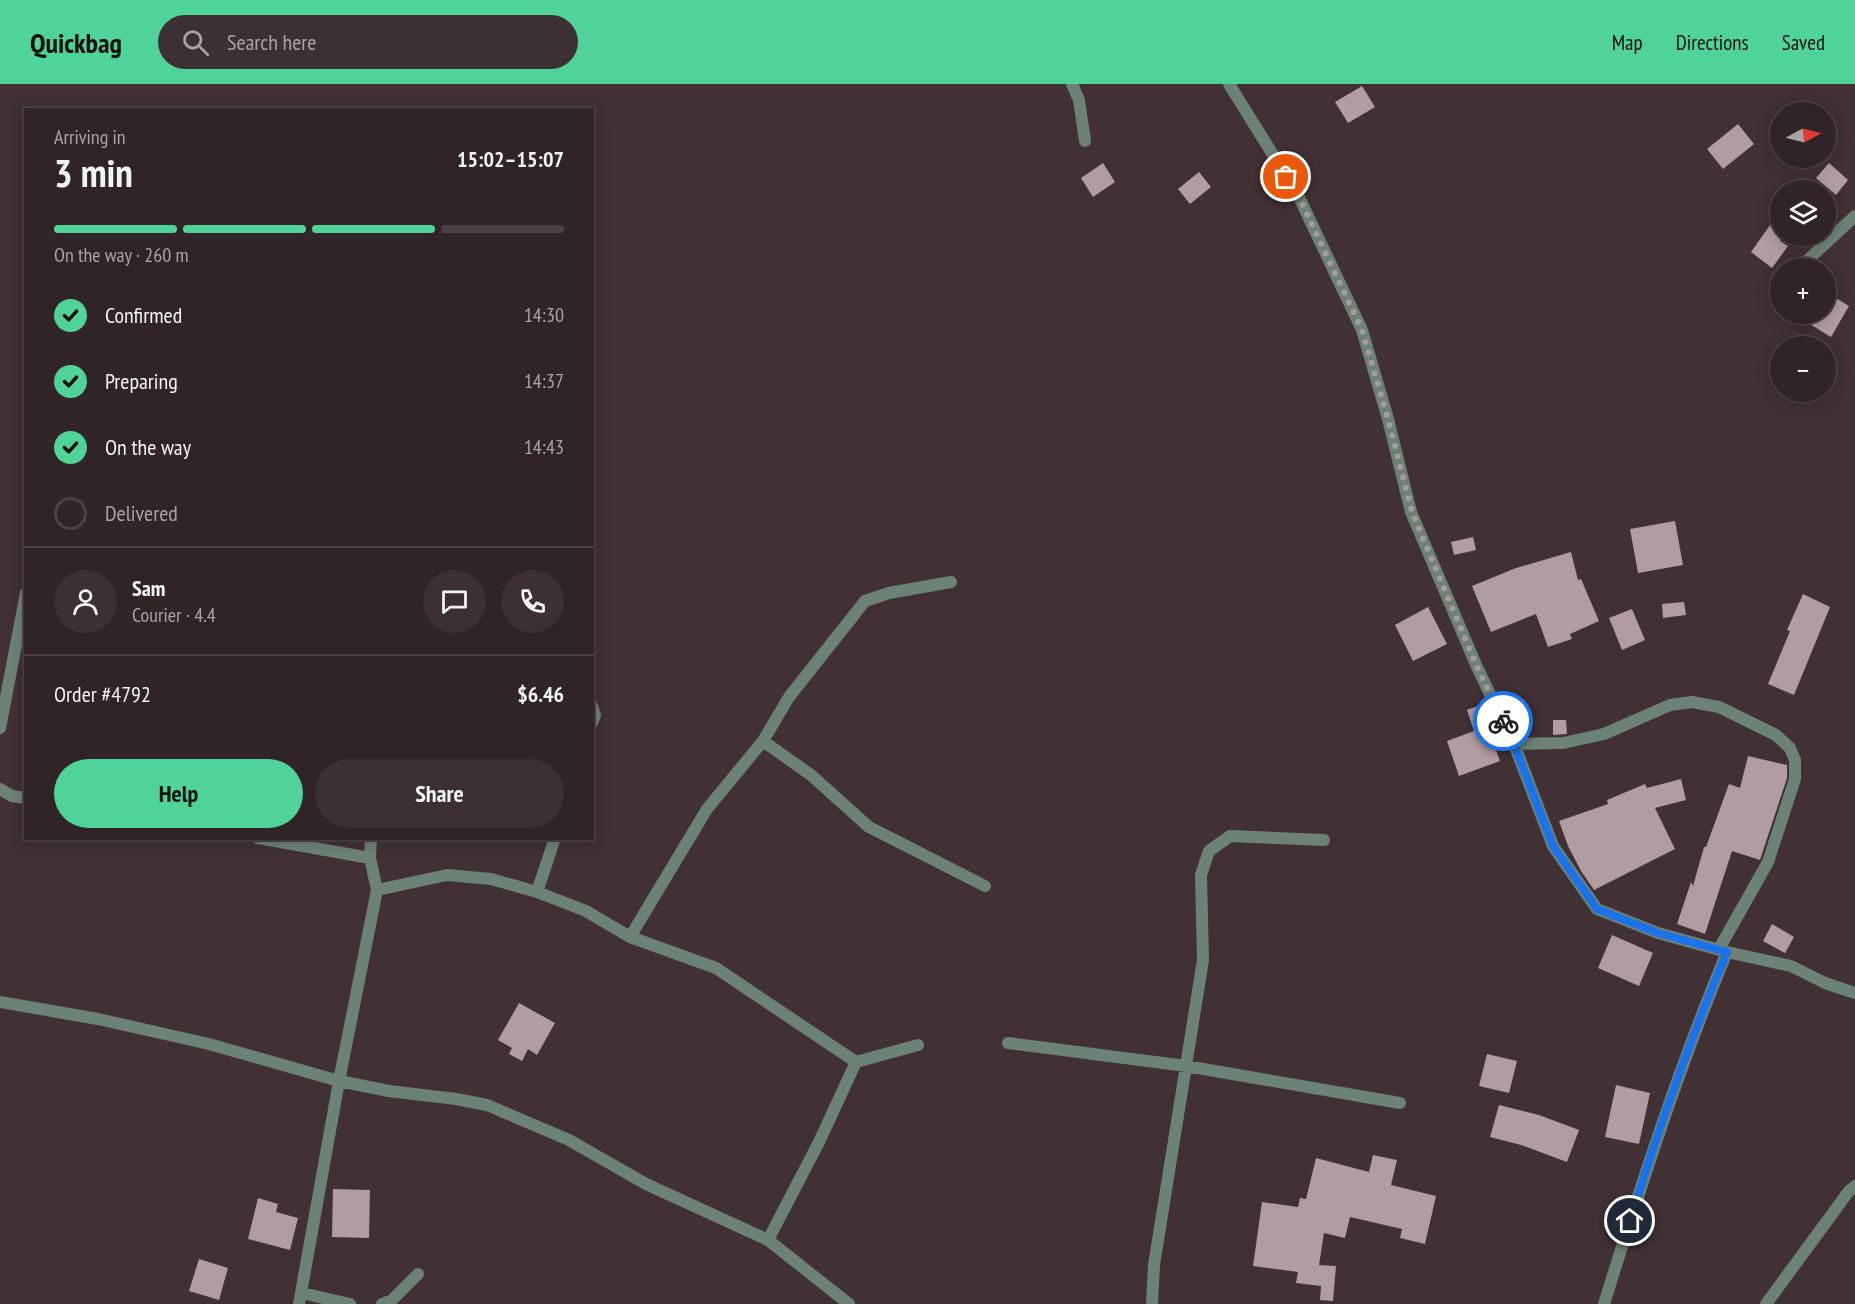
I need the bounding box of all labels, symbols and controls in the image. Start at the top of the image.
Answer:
search box [158,15,578,69]
text: Quickbag [30,24,122,61]
icon: search [179,26,212,59]
text: Search here [227,28,316,56]
text: Map [1612,29,1643,56]
text: Directions [1676,29,1749,56]
text: Saved [1782,29,1825,56]
north arrow [1770,102,1836,168]
map controls [1770,102,1836,402]
text: Arriving in [54,124,126,150]
text: 15:02–15:07 [457,145,564,173]
text: 3 min [54,147,133,198]
pin [1260,151,1311,202]
icon: bag [1269,160,1302,193]
button: layers [1770,180,1836,246]
text: On the way · 260 m [54,242,189,268]
button: + [1770,258,1836,324]
icon: check [54,299,87,332]
text: Confirmed [105,301,182,329]
text: 14:30 [524,302,564,328]
button: − [1770,336,1836,402]
icon: check [54,365,87,398]
text: Preparing [105,367,178,395]
text: 14:37 [524,368,564,394]
icon: check [54,431,87,464]
text: On the way [105,433,191,461]
text: 14:43 [524,434,564,460]
text: Delivered [105,499,178,527]
button: person [54,570,117,633]
button: chat [423,570,486,633]
button: phone [501,570,564,633]
text: Sam [132,574,165,602]
text: Courier · 4.4 [132,602,216,628]
text: Order #4792 [54,680,151,708]
text: $6.46 [517,680,564,708]
courier [1473,691,1533,751]
icon: bike [1487,705,1520,738]
button: Help [54,759,303,828]
button: Share [315,759,564,828]
pin [1604,1195,1655,1246]
icon: home [1613,1204,1646,1237]

